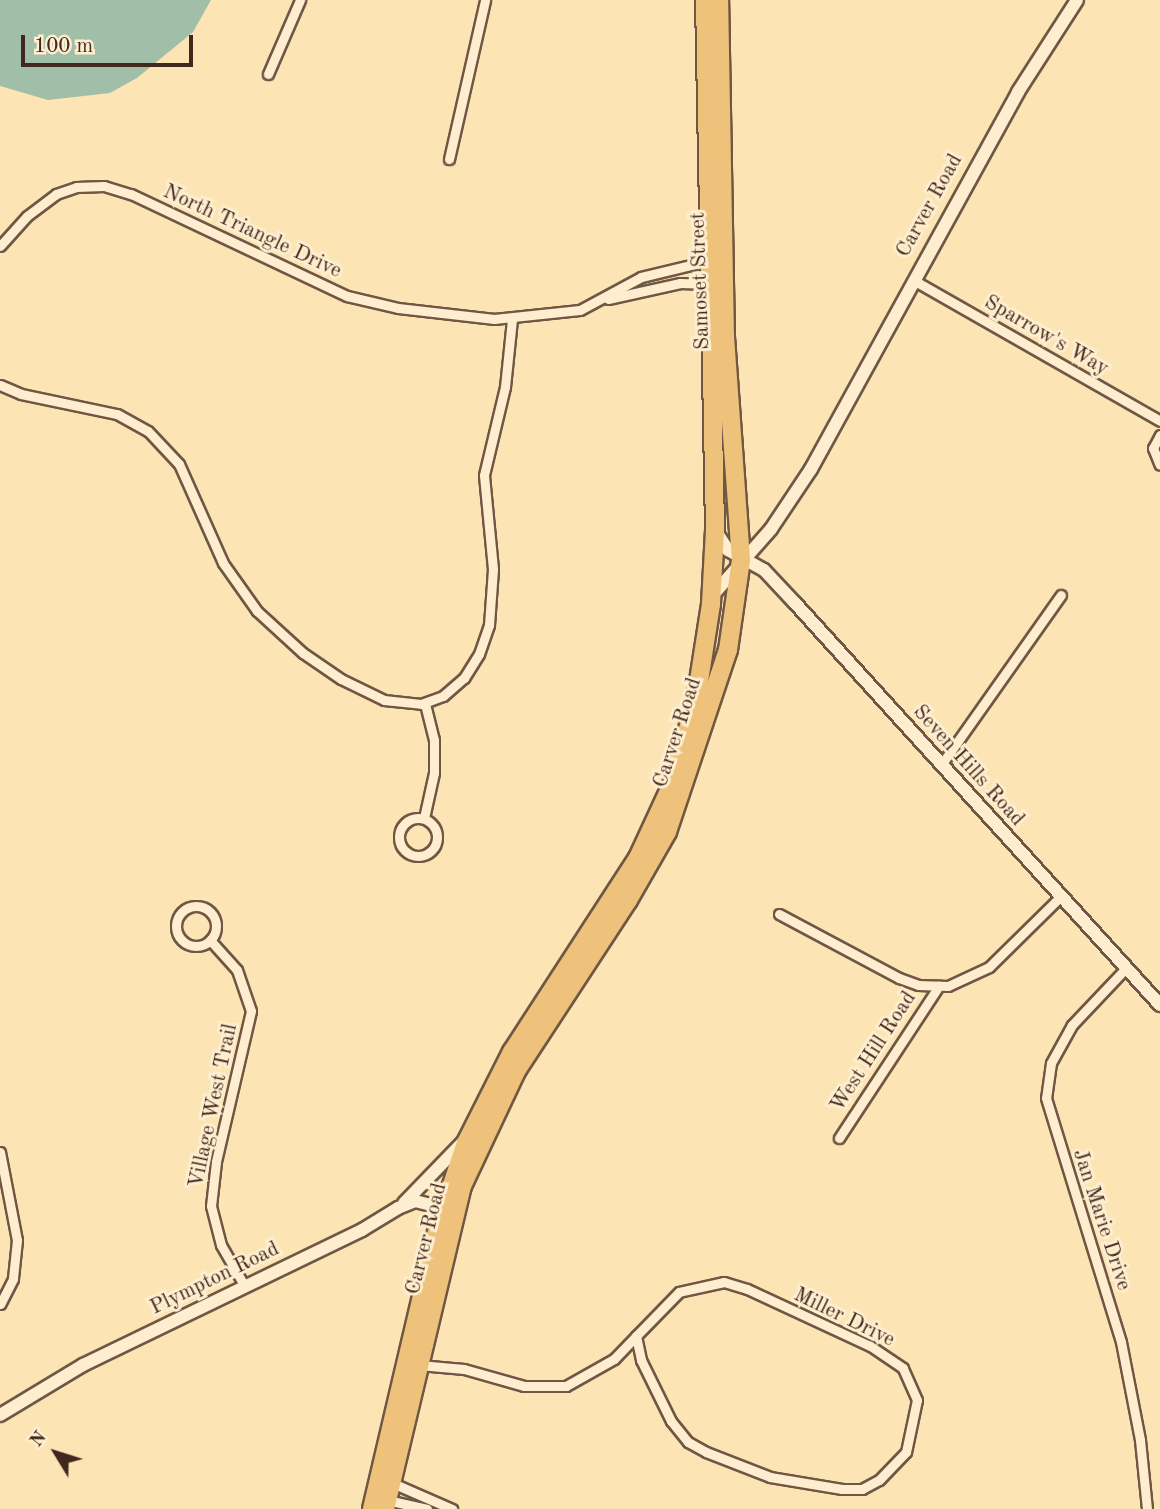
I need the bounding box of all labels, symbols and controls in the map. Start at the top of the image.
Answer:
scale bar [24,21,196,65]
text: 100 m [34,36,93,57]
street label: Carver Road [891,150,969,262]
street label: North Triangle Drive [159,180,345,284]
street label: Samoset Street [686,212,716,350]
street label: Sparrow's Way [979,290,1113,382]
street label: Carver Road [648,675,708,791]
street label: Seven Hills Road [907,700,1029,832]
street label: West Hill Road [826,987,922,1117]
street label: Village West Trail [184,1022,244,1190]
street label: Jan Marie Drive [1066,1146,1136,1294]
street label: Carver Road [401,1181,453,1297]
street label: Plympton Road [146,1237,284,1321]
street label: Miller Drive [789,1283,899,1353]
north arrow [21,1418,91,1488]
text: N [27,1428,51,1451]

